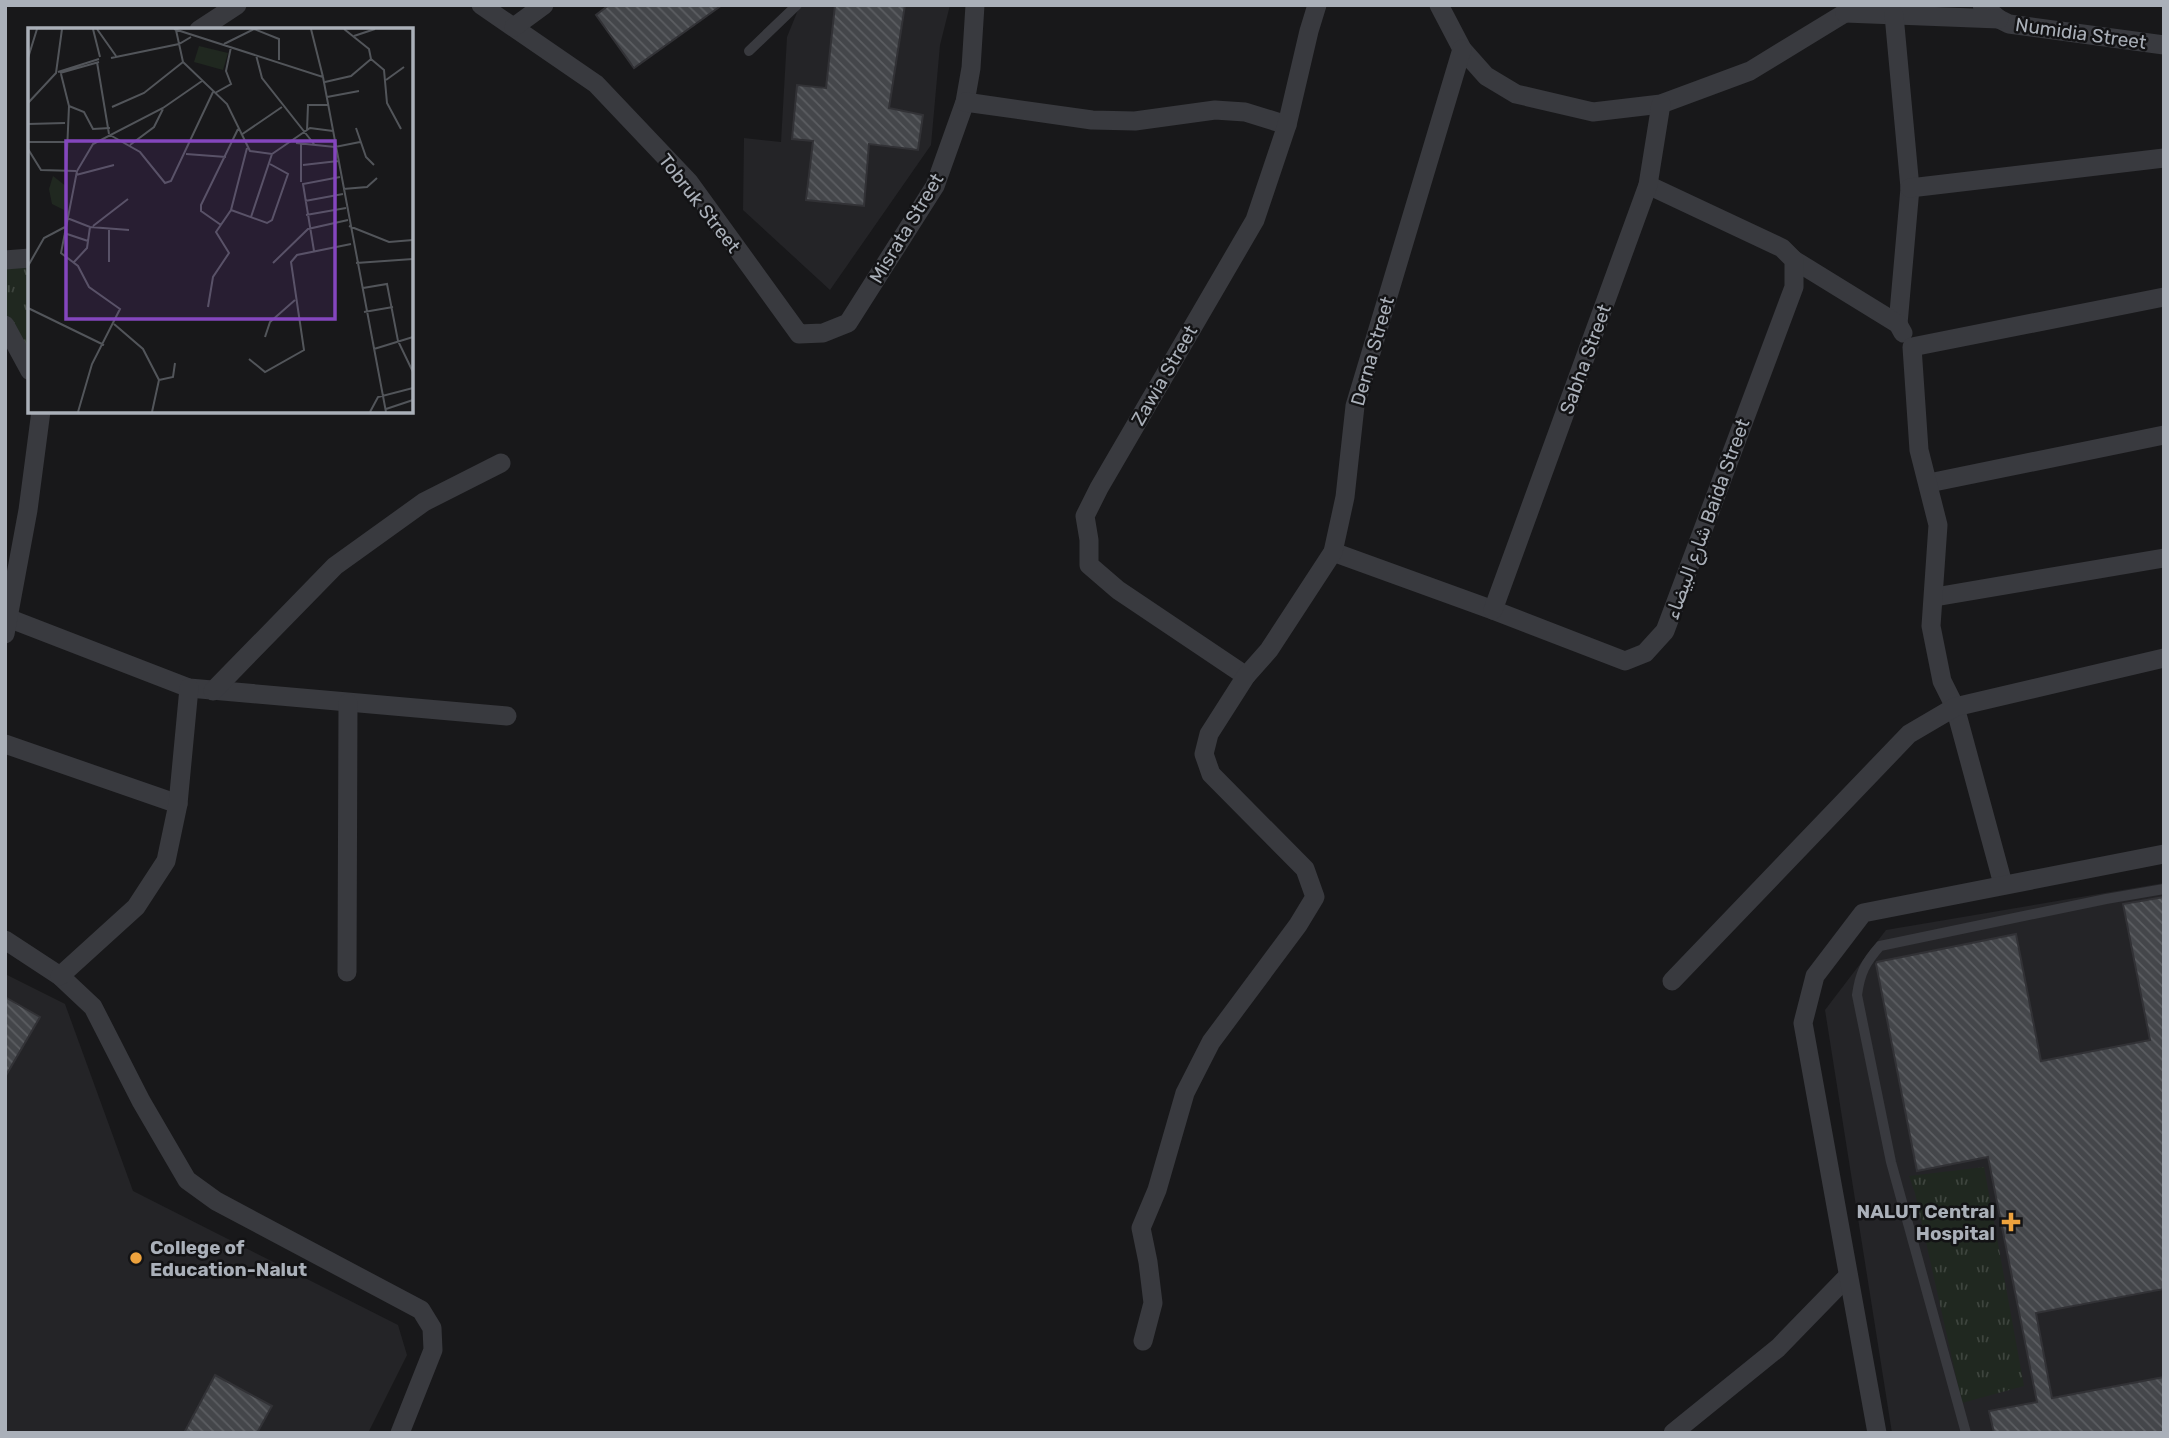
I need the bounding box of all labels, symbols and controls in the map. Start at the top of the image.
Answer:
street label: Numidia Street [2014,13,2149,54]
inset map [28,28,413,413]
street label: Tobruk Street [654,149,746,258]
street label: Misrata Street [865,169,949,287]
street label: Derna Street [1346,293,1399,408]
street label: Sabha Street [1555,301,1616,417]
street label: Zawia Street [1127,321,1203,429]
street label: شارع البيضاء Baida Street [1660,415,1757,623]
place label: NALUT Central Hospital [1857,1200,1995,1245]
marker: NALUT Central Hospital [2001,1212,2021,1232]
place label: College of Education-Nalut [150,1236,307,1281]
marker: College of Education-Nalut [128,1250,144,1266]

